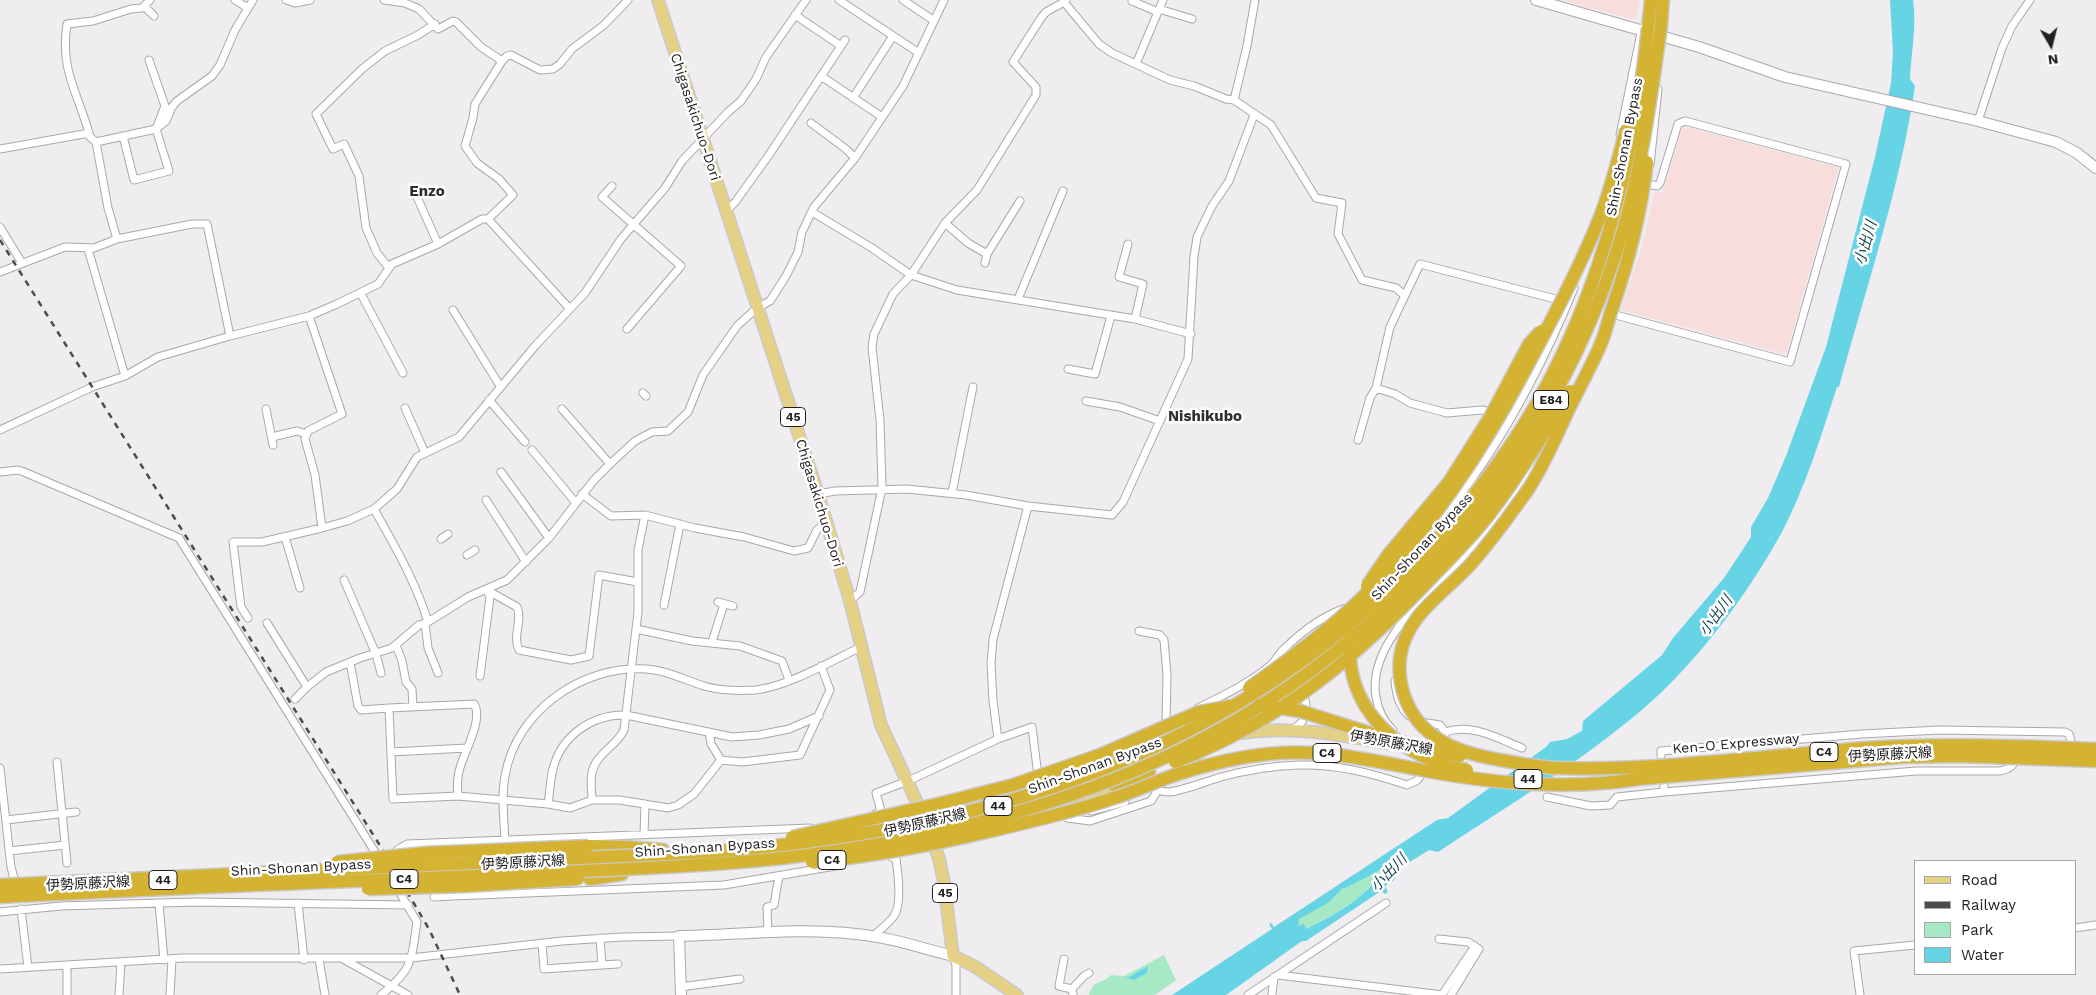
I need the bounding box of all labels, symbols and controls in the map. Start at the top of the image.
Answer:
north arrow [2026,20,2076,70]
street label: Chigasakichuo-Dori [666,51,724,183]
text: N [2047,51,2059,68]
street label: Shin-Shonan Bypass [1603,76,1647,218]
district label: Enzo [409,183,445,201]
water label: 小出川 [1851,219,1881,267]
road number: E84 [1534,390,1568,410]
road number: 45 [780,408,806,427]
district label: Nishikubo [1168,408,1242,426]
street label: Chigasakichuo-Dori [792,437,846,569]
street label: Shin-Shonan Bypass [1368,490,1476,604]
water label: 小出川 [1695,593,1737,639]
street label: 伊勢原藤沢線 [1348,727,1434,759]
street label: Ken-O Expressway [1672,730,1800,758]
street label: Shin-Shonan Bypass [1026,734,1164,798]
road number: C4 [1810,742,1838,762]
road number: C4 [1313,744,1341,762]
street label: 伊勢原藤沢線 [1848,744,1932,766]
road number: 44 [1514,770,1542,789]
road number: 44 [984,796,1012,816]
street label: 伊勢原藤沢線 [882,805,968,841]
street label: Shin-Shonan Bypass [634,835,776,861]
road number: C4 [818,850,846,870]
water label: 小出川 [1367,851,1411,895]
street label: 伊勢原藤沢線 [481,852,565,874]
street label: Shin-Shonan Bypass [230,856,372,880]
legend [1914,860,2076,975]
road number: 44 [149,870,177,890]
road number: C4 [390,870,418,889]
text: Road [1961,871,1998,889]
street label: 伊勢原藤沢線 [46,873,130,895]
road number: 45 [932,884,958,902]
text: Railway [1961,896,2016,914]
text: Park [1961,921,1993,939]
text: Water [1961,946,2004,964]

